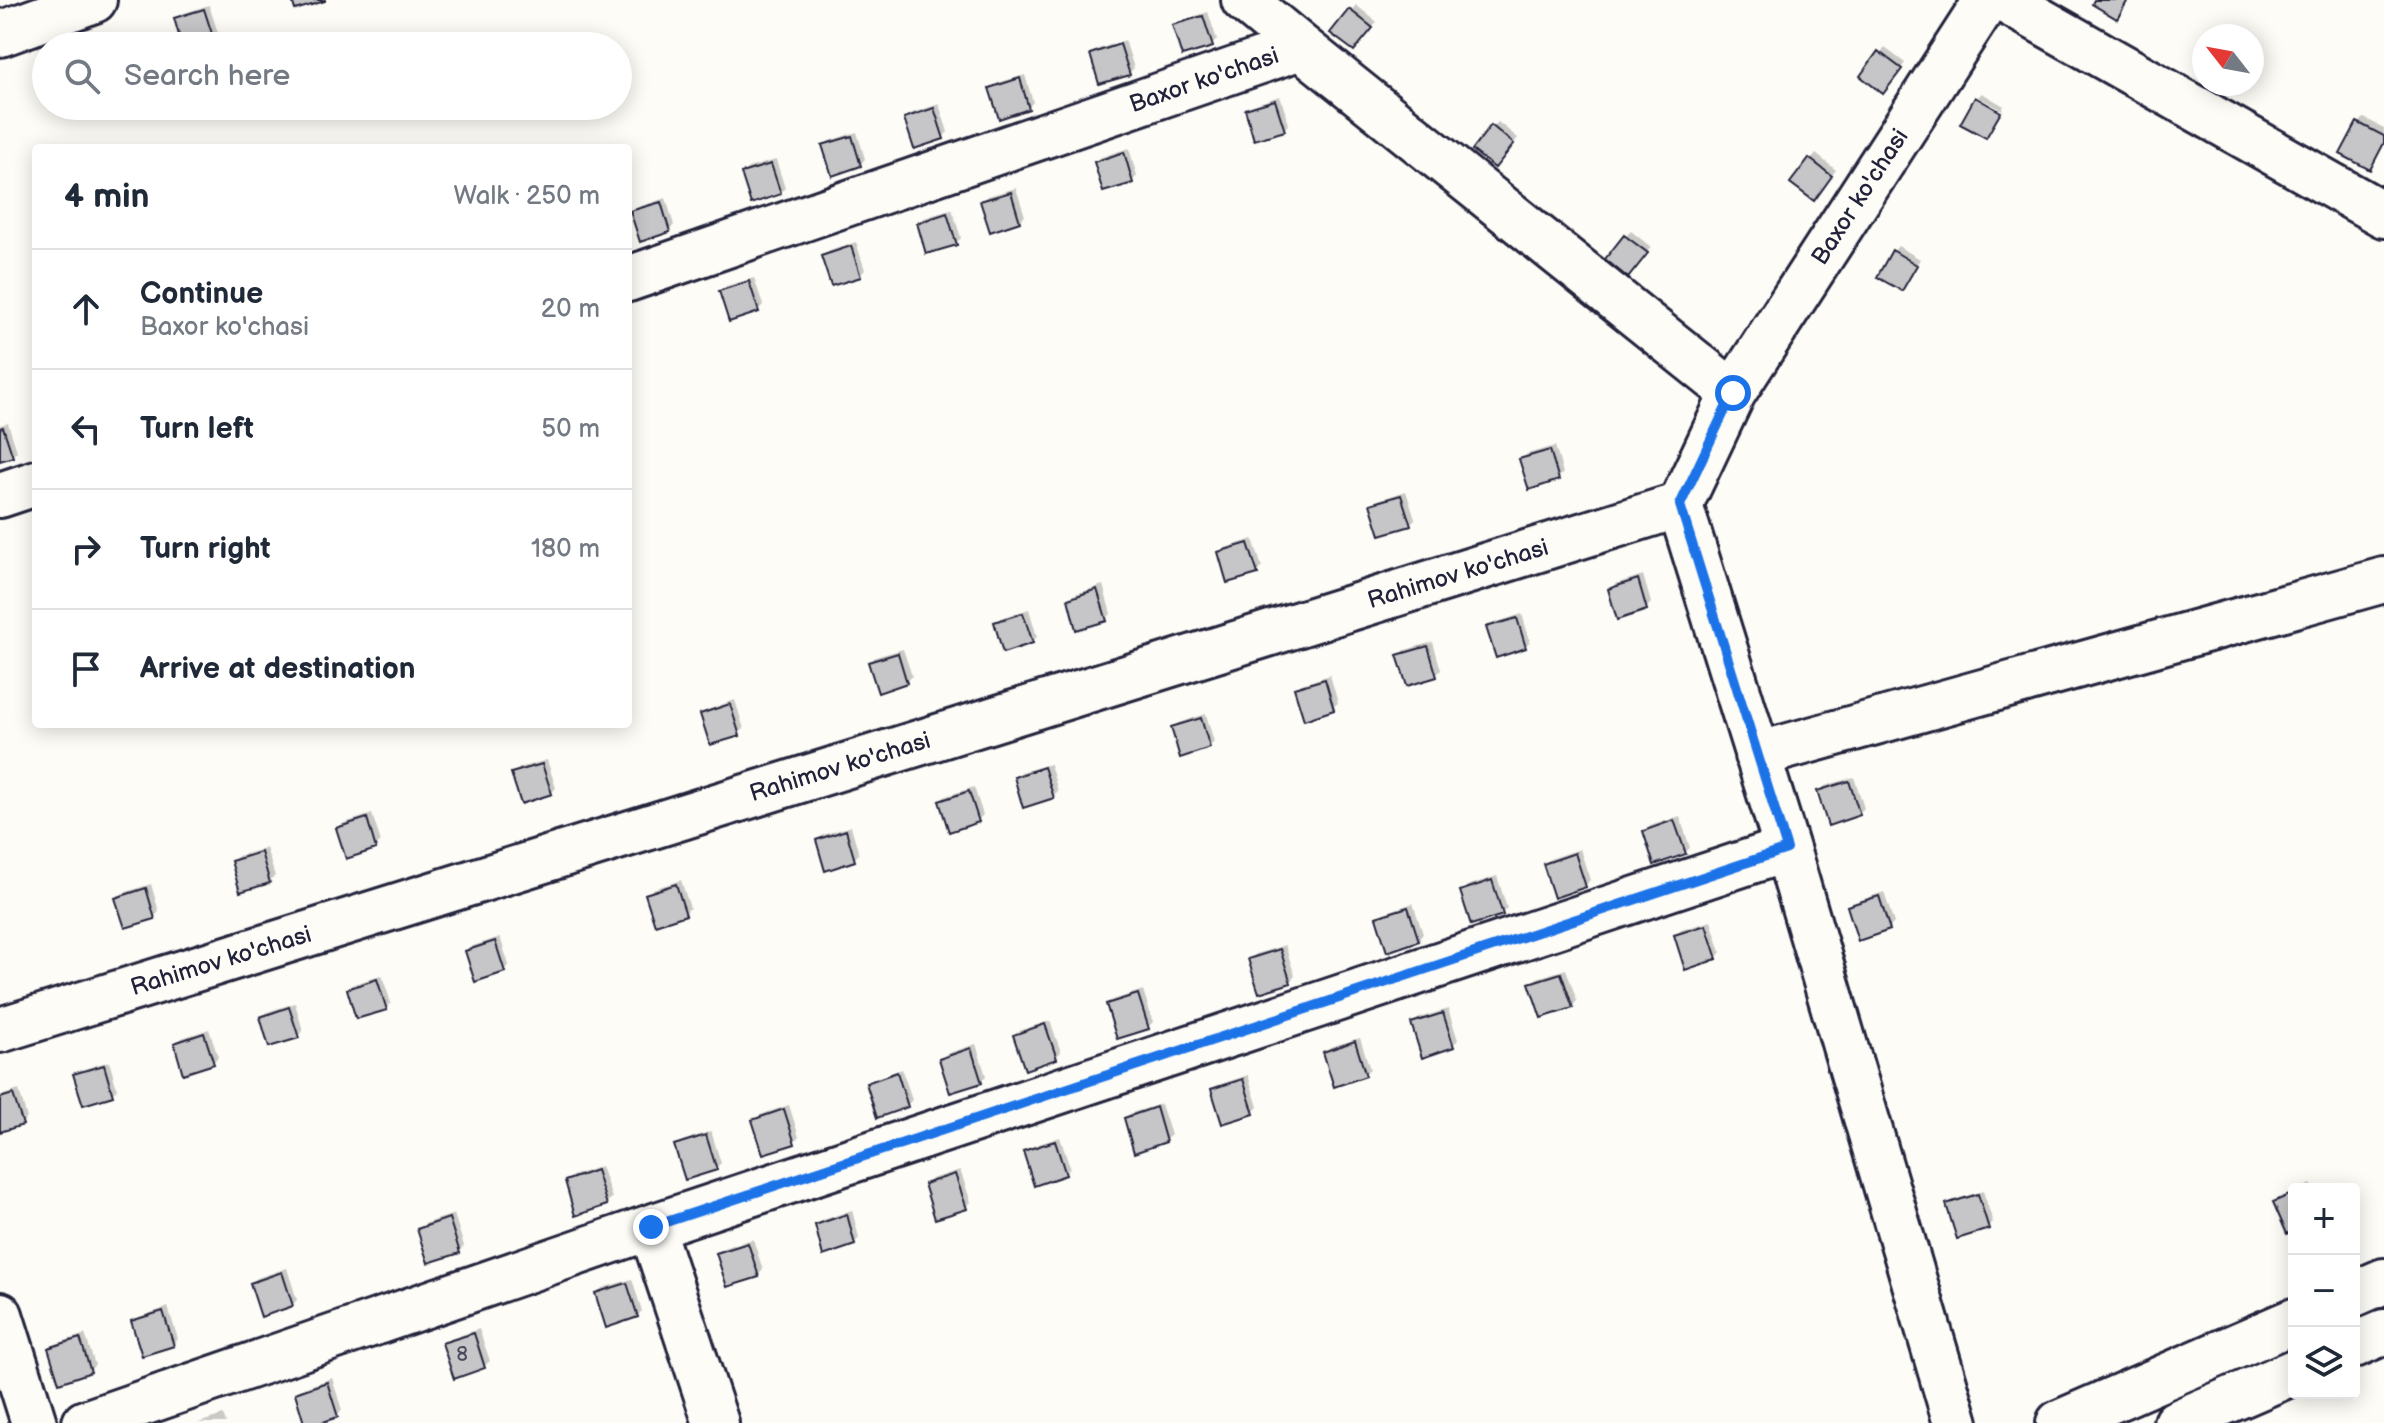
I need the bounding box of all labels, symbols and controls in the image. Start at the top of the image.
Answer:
north arrow [2192,24,2264,96]
search box [32,32,632,120]
street label: Baxor ko'chasi [1126,41,1282,119]
icon: search [60,54,104,98]
text: Search here [124,58,290,94]
street label: Baxor ko'chasi [1805,124,1915,270]
text: 4 min [64,176,150,217]
text: Walk · 250 m [454,181,600,212]
text: Continue [140,276,263,312]
icon: ahead [64,287,108,331]
text: 20 m [541,294,600,325]
text: Baxor ko'chasi [140,312,309,343]
route start [1715,375,1751,411]
icon: left [64,407,108,451]
text: Turn left [140,411,254,447]
text: 50 m [541,414,600,445]
icon: right [64,527,108,571]
text: Turn right [140,531,271,567]
street label: Rahimov ko'chasi [1364,533,1552,615]
text: 180 m [531,534,600,565]
icon: arrive [64,647,108,691]
text: Arrive at destination [140,651,416,687]
street label: Rahimov ko'chasi [746,726,934,808]
street label: Rahimov ko'chasi [127,920,315,1002]
map controls [2288,1183,2360,1399]
button: + [2288,1183,2360,1255]
route end [633,1209,669,1245]
button: − [2288,1255,2360,1327]
button: layers [2288,1327,2360,1399]
house number: 8 [456,1343,468,1367]

